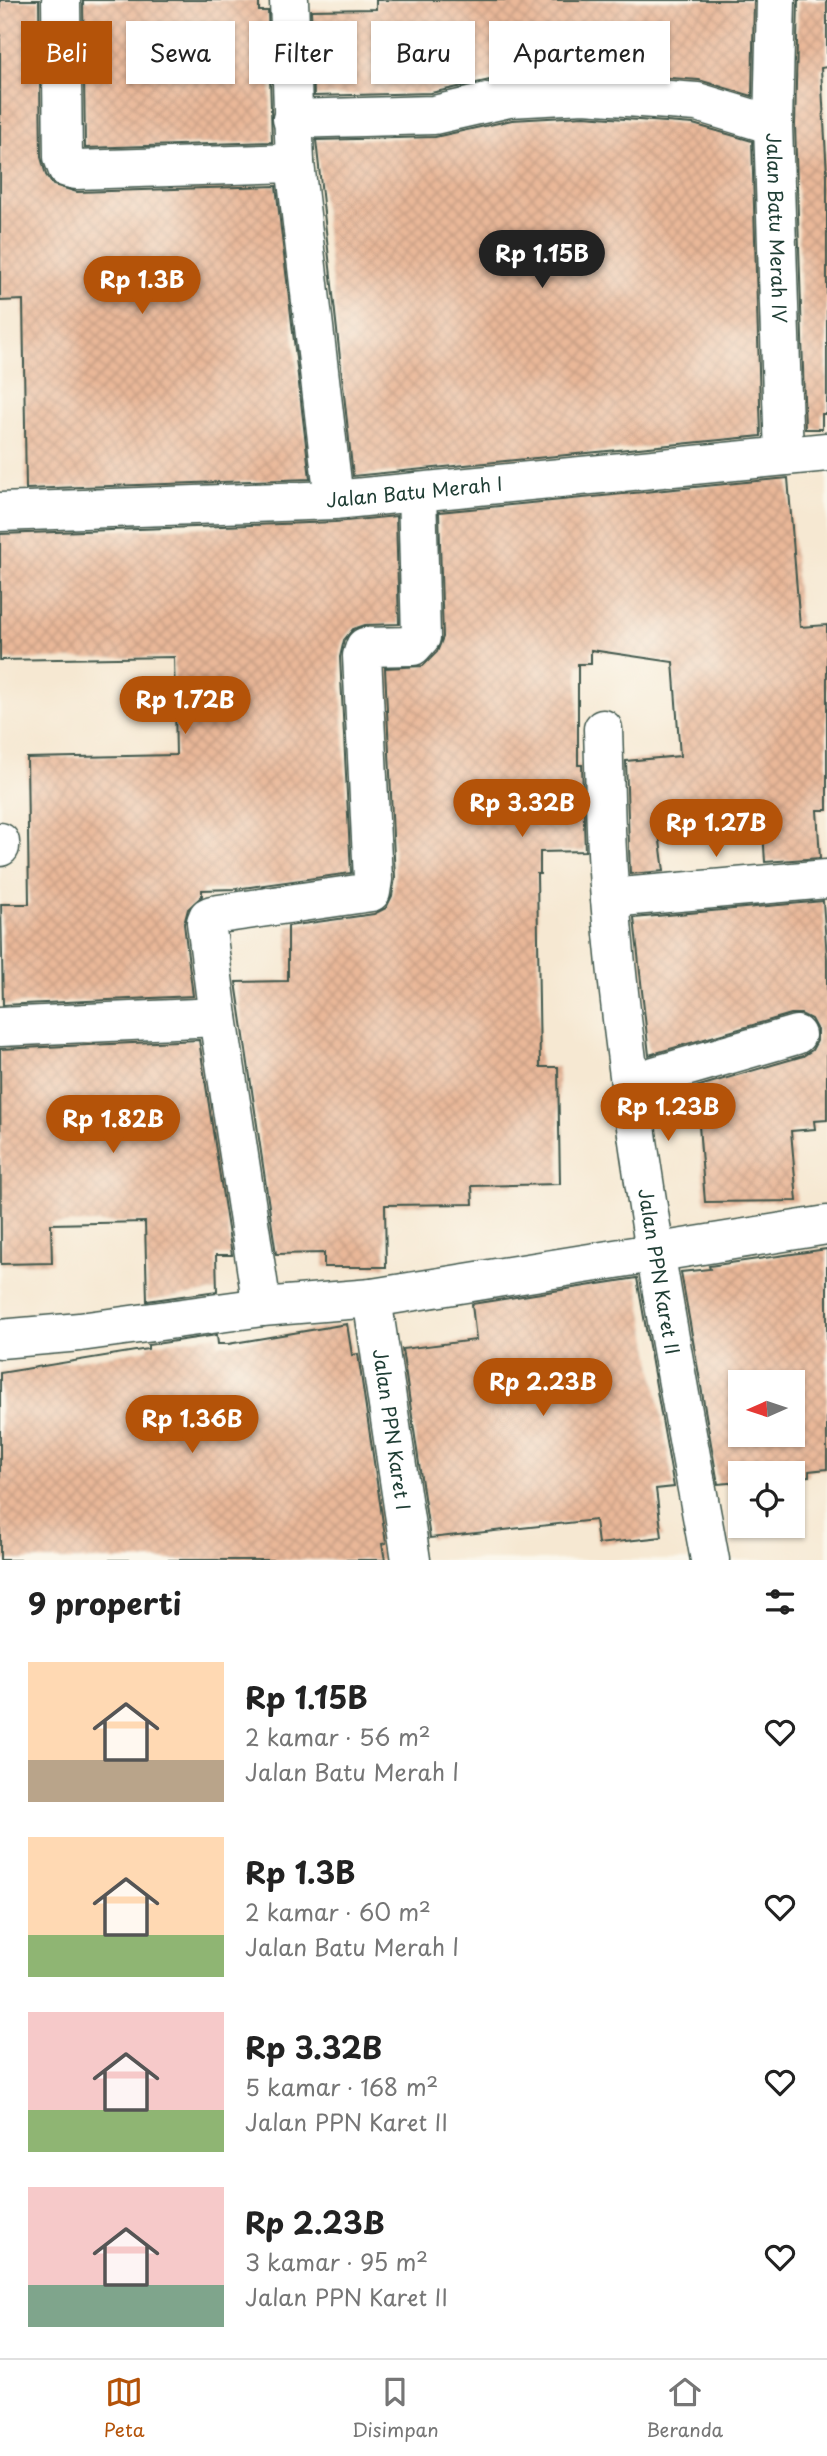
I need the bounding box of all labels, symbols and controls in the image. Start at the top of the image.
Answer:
chip: Beli [21,21,112,84]
chip: Sewa [126,21,235,84]
chip: Filter [249,21,357,84]
chip: Baru [371,21,475,84]
chip: Apartemen [489,21,670,84]
street label: Jalan Batu Merah IV [760,132,795,324]
pin: Rp 1.15B [470,230,614,290]
text: Rp 1.15B [495,235,589,270]
pin: Rp 1.3B [77,256,207,316]
text: Rp 1.3B [100,261,184,296]
street label: Jalan Batu Merah I [326,469,504,513]
pin: Rp 1.72B [113,676,257,736]
text: Rp 1.72B [136,681,234,716]
pin: Rp 3.32B [450,780,594,839]
text: Rp 3.32B [469,784,575,819]
pin: Rp 1.27B [644,800,788,859]
text: Rp 1.27B [666,804,766,839]
pin: Rp 1.23B [596,1084,740,1143]
text: Rp 1.23B [617,1088,719,1123]
pin: Rp 1.82B [41,1096,185,1155]
text: Rp 1.82B [62,1100,164,1135]
street label: Jalan PPN Karet II [632,1186,687,1357]
street label: Jalan PPN Karet I [367,1347,418,1512]
pin: Rp 2.23B [471,1358,615,1418]
text: Rp 2.23B [489,1363,597,1398]
north arrow [728,1370,805,1447]
map controls [728,1370,805,1538]
pin: Rp 1.36B [120,1396,264,1455]
text: Rp 1.36B [142,1400,242,1435]
button: locate [728,1461,805,1538]
text: 9 properti [28,1580,181,1625]
icon: filters [761,1583,799,1621]
text: Rp 1.15B [245,1674,368,1719]
icon: home [84,1690,168,1774]
icon: heart [761,1713,799,1751]
text: 2 kamar · 56 m² [245,1719,431,1754]
text: Jalan Batu Merah I [245,1754,459,1789]
text: Rp 1.3B [245,1849,356,1894]
icon: home [84,1865,168,1949]
icon: heart [761,1888,799,1926]
text: 2 kamar · 60 m² [245,1894,431,1929]
text: Jalan Batu Merah I [245,1929,459,1964]
text: Rp 3.32B [245,2024,382,2069]
icon: home [84,2040,168,2124]
icon: heart [761,2063,799,2101]
text: 5 kamar · 168 m² [245,2069,438,2104]
text: Jalan PPN Karet II [245,2104,448,2139]
text: Rp 2.23B [245,2199,385,2244]
icon: home [84,2215,168,2299]
icon: heart [761,2238,799,2276]
text: 3 kamar · 95 m² [245,2244,428,2279]
text: Jalan PPN Karet II [245,2279,448,2314]
tab: Peta [104,2373,145,2443]
tab: Disimpan [352,2373,439,2443]
tab: Beranda [646,2373,723,2443]

